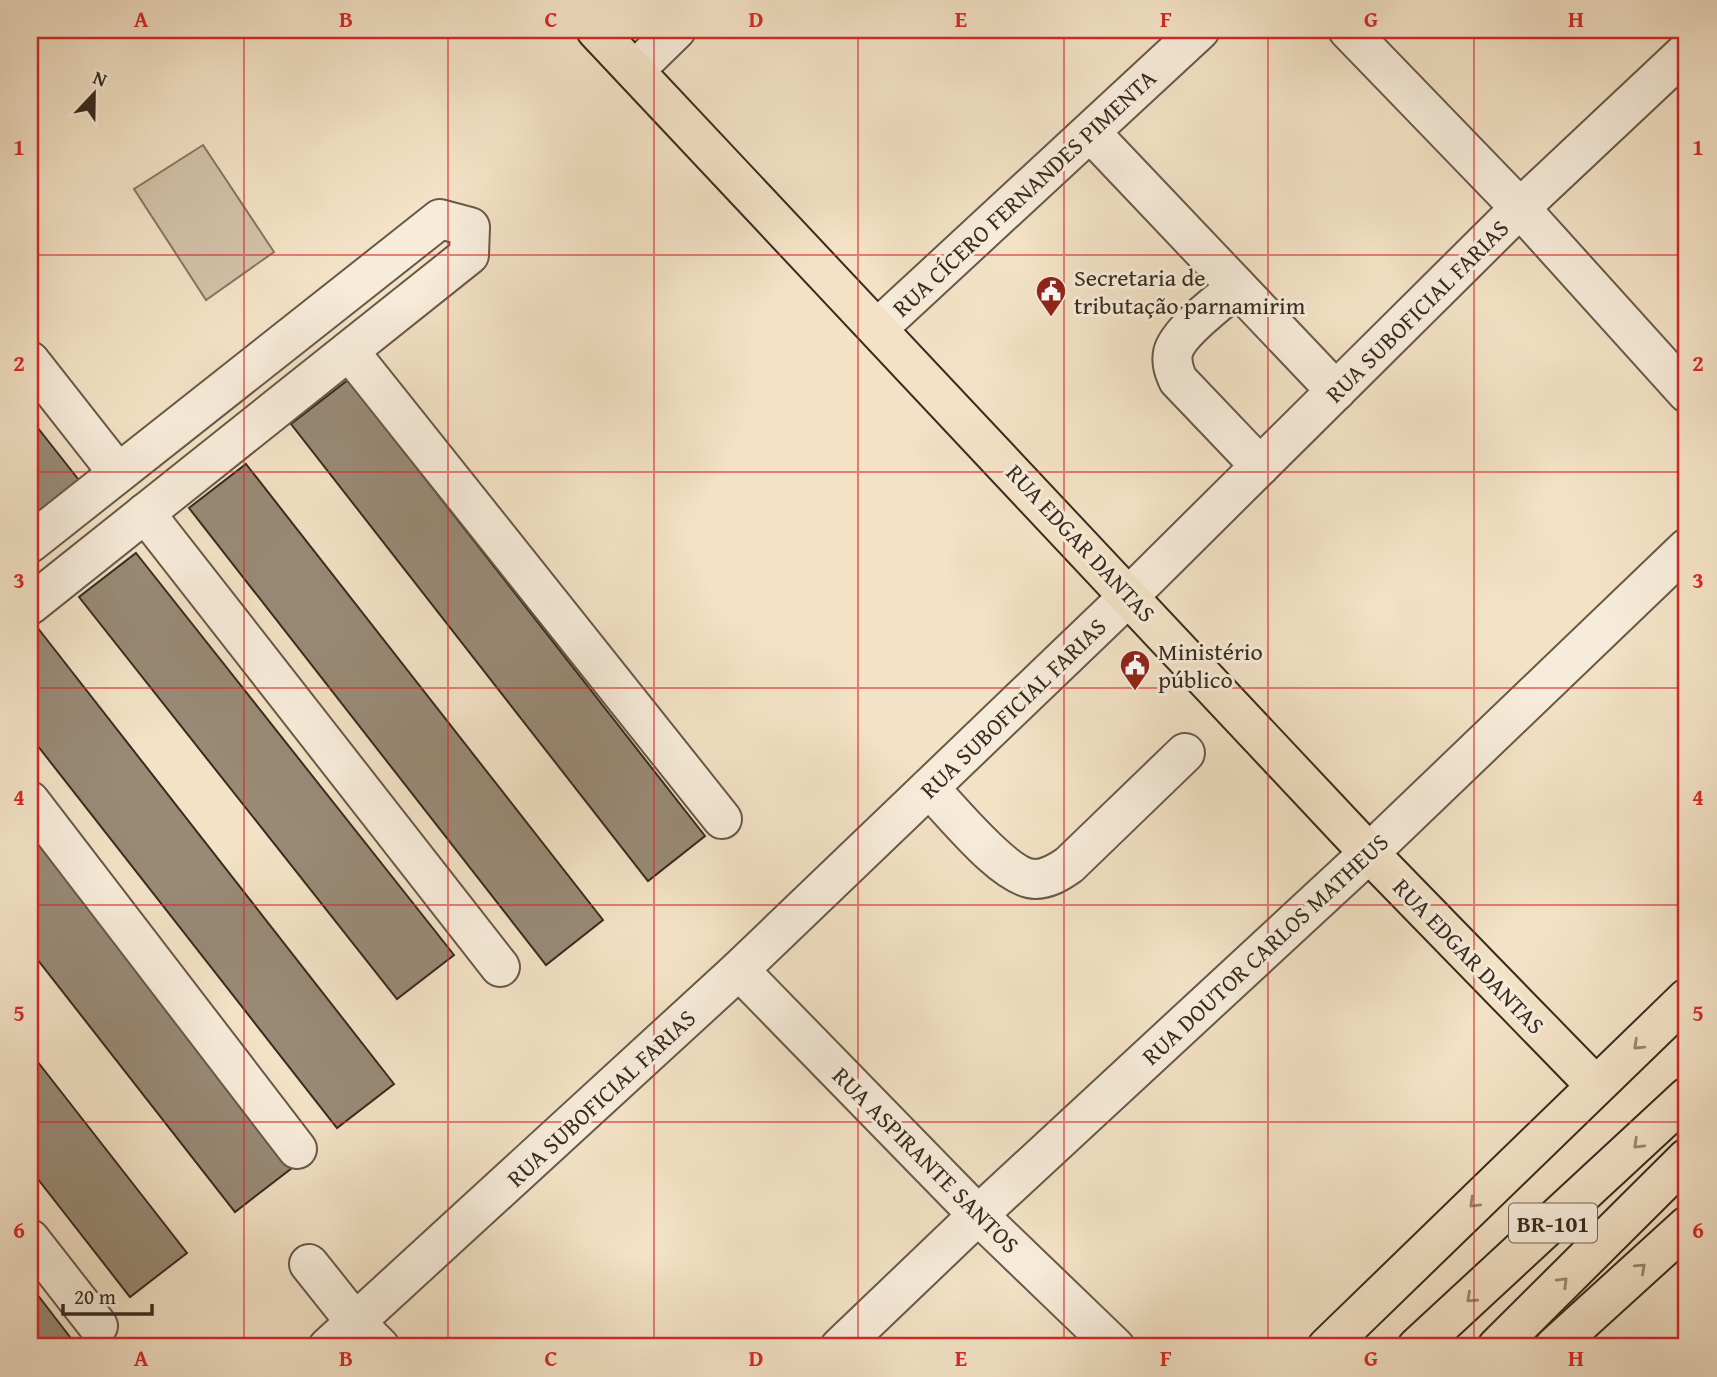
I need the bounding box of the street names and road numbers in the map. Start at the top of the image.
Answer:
street label: RUA CÍCERO FERNANDES PIMENTA [884,61,1164,325]
street label: RUA SUBOFICIAL FARIAS [1317,211,1517,411]
street label: RUA EDGAR DANTAS [998,456,1164,630]
street label: RUA SUBOFICIAL FARIAS [912,610,1114,806]
street label: RUA DOUTOR CARLOS MATHEUS [1134,825,1396,1073]
street label: RUA EDGAR DANTAS [1385,870,1553,1042]
street label: RUA SUBOFICIAL FARIAS [499,1001,703,1195]
street label: RUA ASPIRANTE SANTOS [825,1059,1027,1261]
road number: BR-101 [1509,1204,1597,1242]

